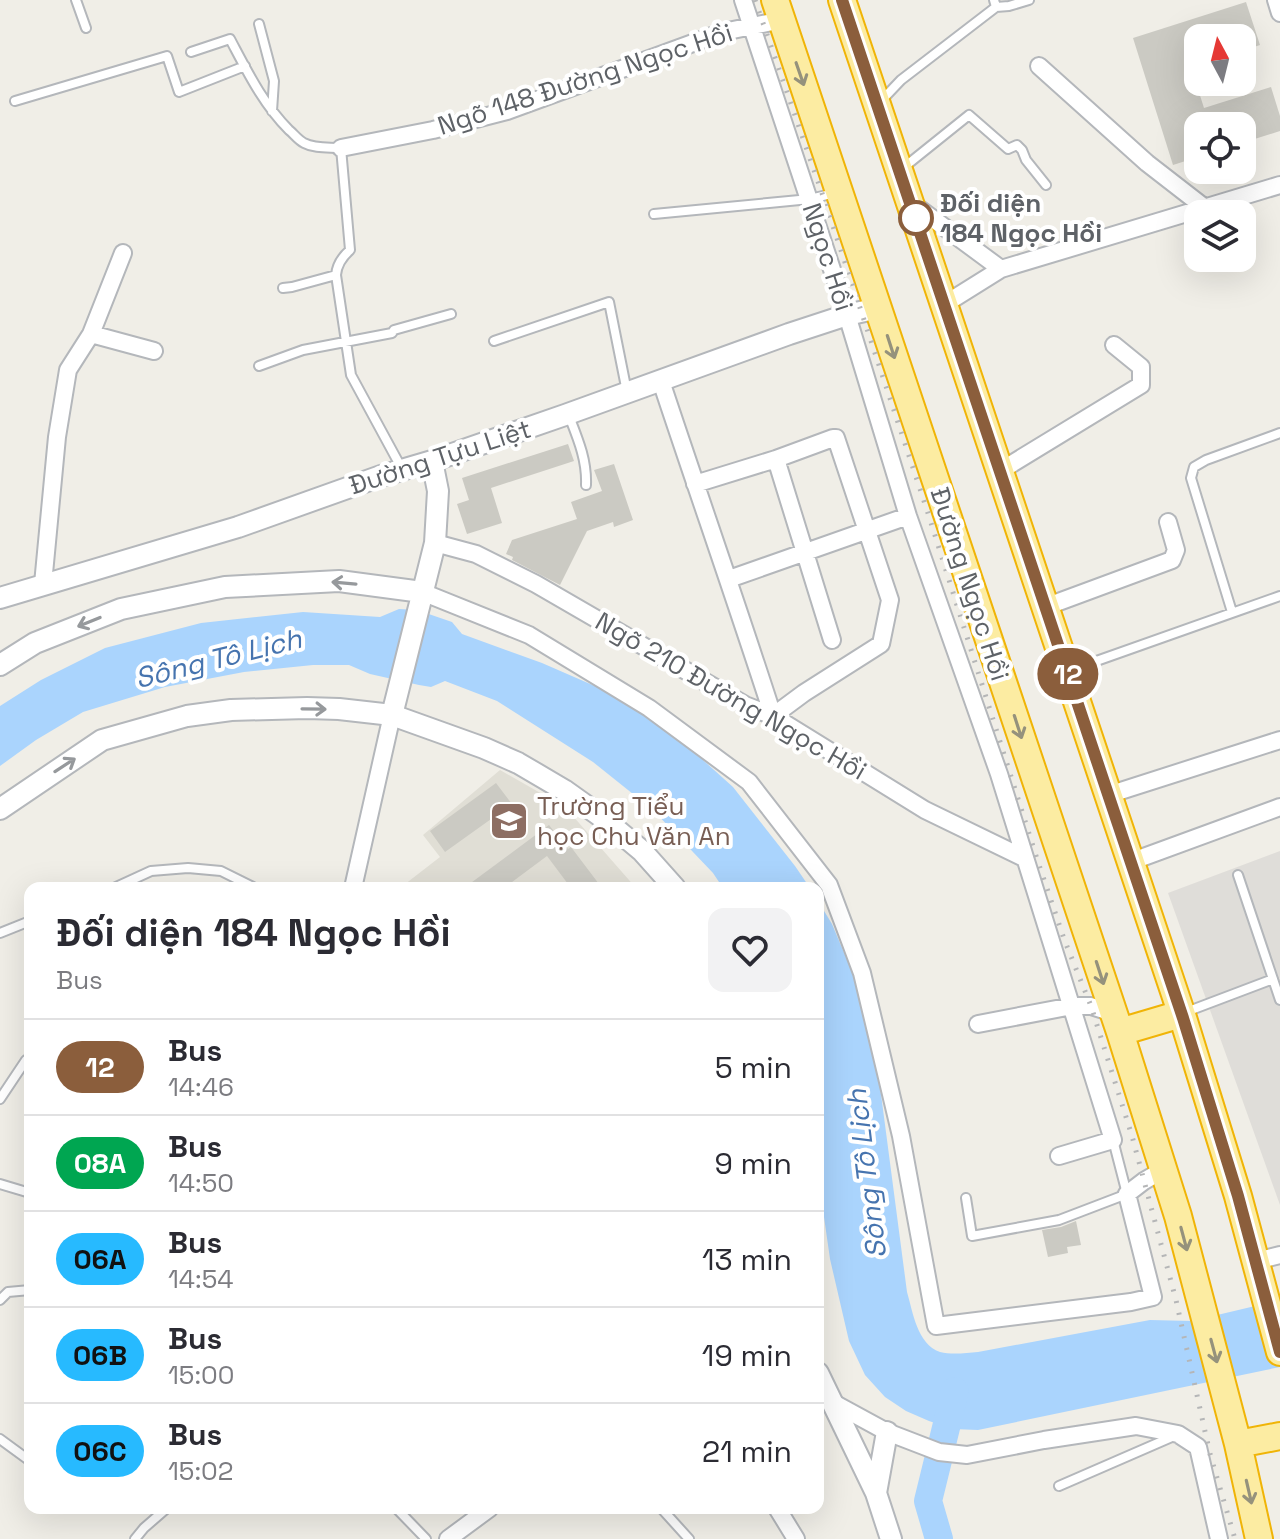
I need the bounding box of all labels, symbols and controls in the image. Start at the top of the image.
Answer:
street label: Ngõ 148 Đường Ngọc Hồi [433,15,737,143]
north arrow [1184,24,1256,96]
map controls [1184,24,1256,272]
one-way arrow [793,61,808,86]
button: locate [1184,112,1256,184]
place label: Đối diện 184 Ngọc Hồi [940,186,1102,250]
street label: Ngọc Hồi [795,199,861,315]
button: layers [1184,200,1256,272]
marker: Đối diện 184 Ngọc Hồi [899,201,933,235]
one-way arrow [885,334,899,359]
street label: Đường Tựu Liệt [345,412,535,502]
street label: Đường Ngọc Hồi [923,483,1017,685]
one-way arrow [331,575,358,590]
street label: Ngõ 210 Đường Ngọc Hồi [589,604,873,788]
one-way arrow [77,615,102,630]
water label: Sông Tô Lịch [131,620,306,696]
line badge: 12 [1032,648,1104,700]
text: 12 [1053,656,1083,692]
one-way arrow [300,701,327,717]
one-way arrow [1011,714,1026,739]
one-way arrow [53,757,76,773]
place label: Trường Tiểu học Chu Văn An [537,789,731,853]
school or university icon: Trường Tiểu học Chu Văn An [488,800,530,842]
button: heart [708,908,792,992]
text: Đối diện 184 Ngọc Hồi [56,909,451,957]
one-way arrow [1094,960,1108,985]
text: Bus [56,963,103,997]
text: Bus [168,1031,222,1070]
text: 5 min [715,1048,792,1087]
text: 12 [85,1049,115,1085]
text: 14:46 [168,1070,234,1104]
water label: Sông Tô Lịch [838,1086,894,1261]
text: Bus [168,1127,222,1166]
text: 9 min [714,1144,792,1183]
text: 08A [74,1145,126,1181]
text: 14:50 [168,1166,234,1200]
text: Bus [168,1223,222,1262]
one-way arrow [1177,1225,1192,1251]
text: 13 min [702,1240,792,1279]
text: 06A [73,1241,127,1277]
text: 14:54 [168,1262,234,1296]
text: Bus [168,1319,222,1358]
text: 19 min [702,1336,792,1375]
text: 06B [73,1337,127,1373]
one-way arrow [1207,1338,1222,1364]
text: 15:00 [168,1358,234,1392]
text: Bus [168,1415,222,1454]
text: 21 min [702,1432,792,1471]
text: 06C [73,1433,127,1469]
text: 15:02 [168,1454,233,1488]
one-way arrow [1242,1478,1257,1504]

